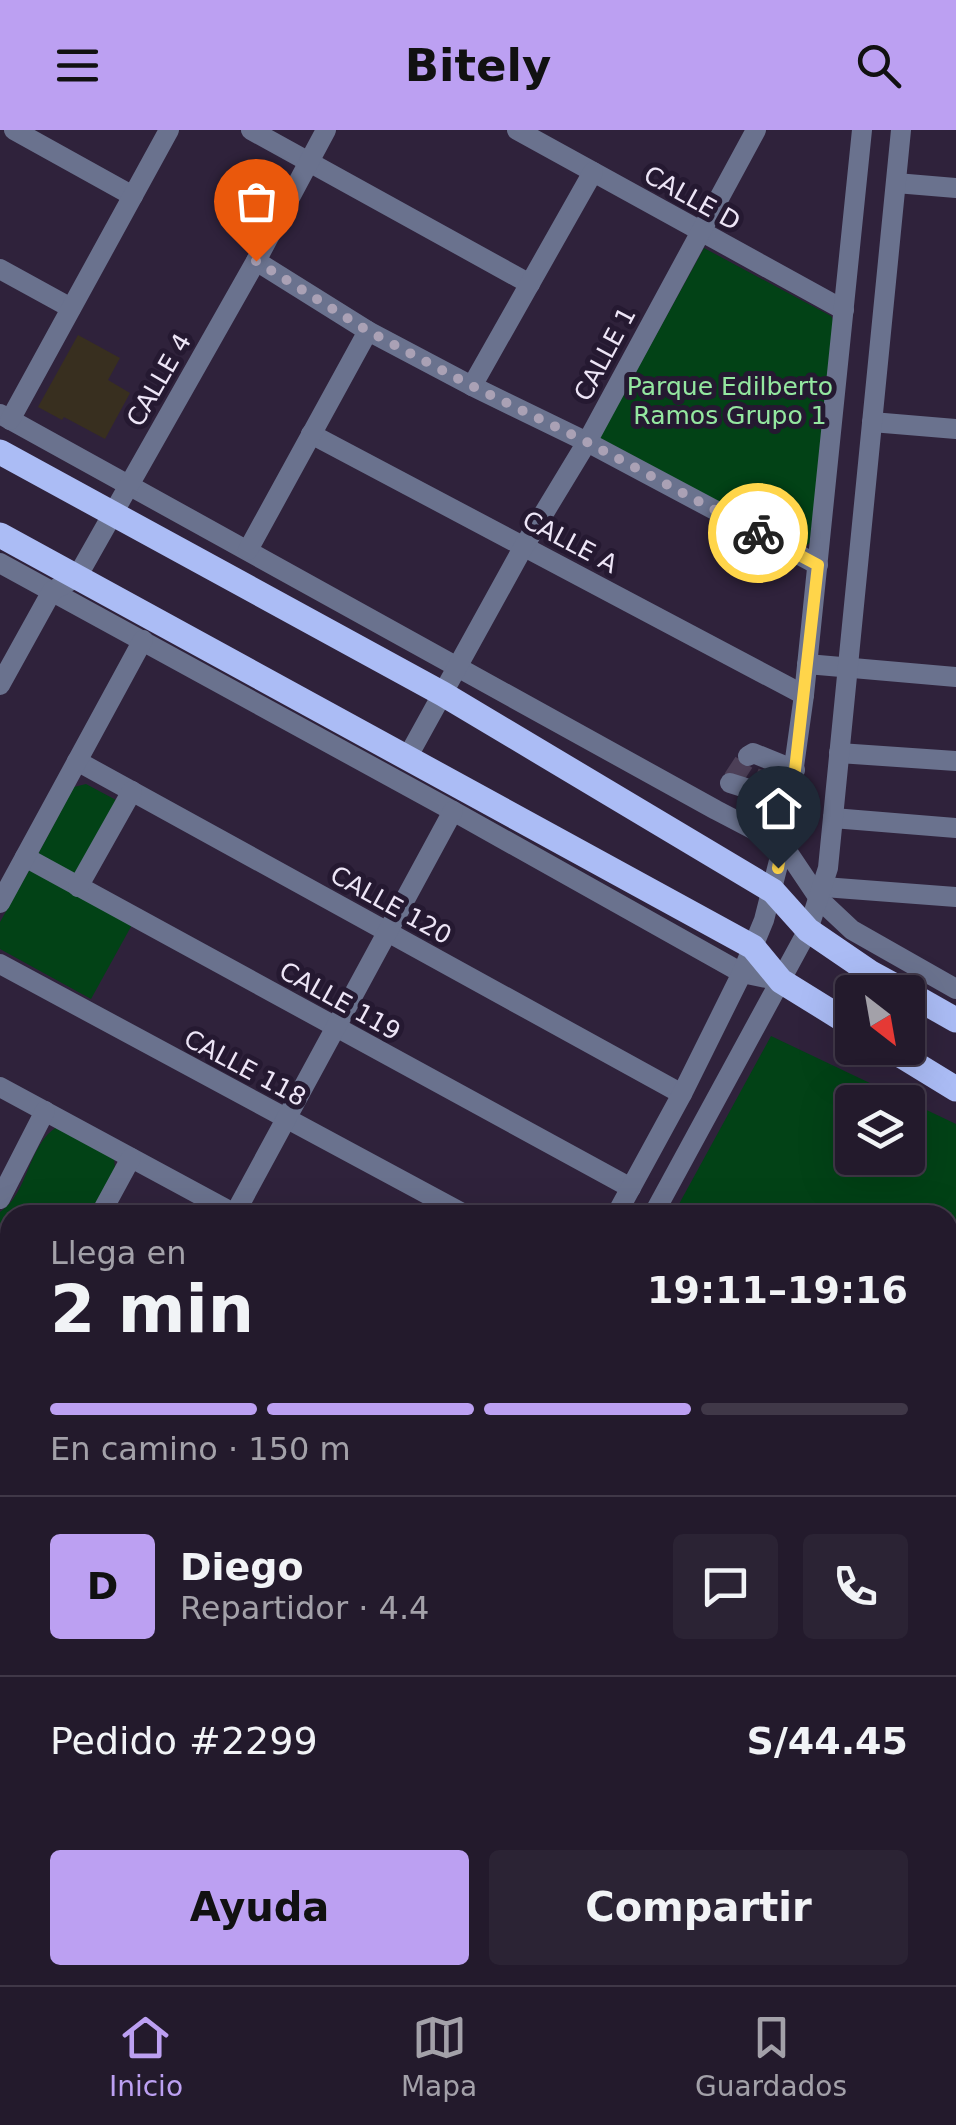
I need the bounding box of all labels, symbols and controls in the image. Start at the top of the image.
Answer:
icon: menu [50,38,105,93]
icon: search [851,38,906,93]
text: Bitely [405,39,551,92]
pin [214,159,299,262]
street label: CALLE D [639,160,745,236]
icon: bag [229,174,284,229]
street label: CALLE 1 [568,302,642,406]
street label: CALLE 4 [121,329,197,431]
park label: Parque Edilberto Ramos Grupo 1 [627,372,833,430]
courier [708,483,808,583]
street label: CALLE A [518,505,622,579]
icon: bike [731,506,786,561]
pin [736,766,821,869]
icon: home [751,781,806,836]
street label: CALLE 120 [325,860,457,950]
street label: CALLE 119 [274,956,406,1046]
north arrow [835,975,925,1065]
map controls [835,975,925,1175]
street label: CALLE 118 [179,1024,311,1112]
button: layers [835,1085,925,1175]
text: Llega en [50,1234,186,1272]
text: 19:11–19:16 [647,1268,908,1312]
text: 2 min [50,1272,254,1347]
text: En camino · 150 m [50,1430,351,1468]
button: chat [673,1534,778,1639]
button: phone [803,1534,908,1639]
text: Diego [180,1545,304,1589]
text: D [87,1564,118,1608]
text: Repartidor · 4.4 [180,1589,429,1627]
text: Pedido #2299 [50,1719,318,1763]
text: S/44.45 [747,1719,908,1763]
button: Ayuda [50,1850,469,1965]
button: Compartir [489,1850,908,1965]
tab: Inicio [109,2010,183,2103]
tab: Mapa [401,2010,477,2103]
tab: Guardados [695,2010,847,2103]

